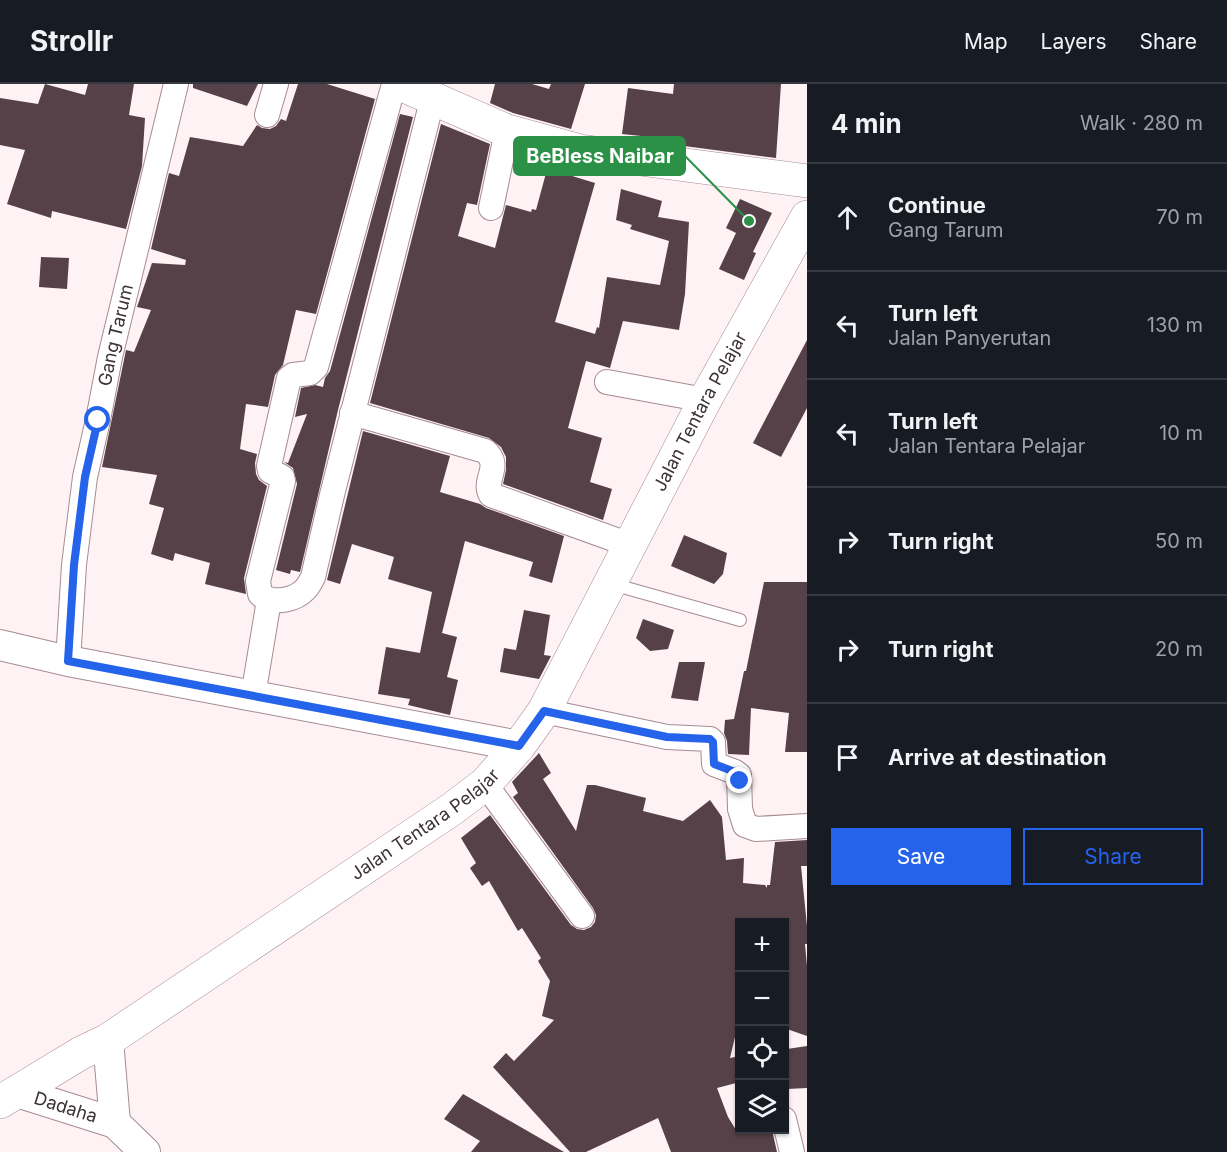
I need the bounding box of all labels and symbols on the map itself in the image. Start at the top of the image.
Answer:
callout: BeBless Naibar [514,137,685,175]
text: BeBless Naibar [526,144,674,168]
street label: Gang Tarum [94,282,137,388]
street label: Jalan Tentara Pelajar [649,328,751,495]
route start [84,406,110,432]
street label: Jalan Tentara Pelajar [346,764,504,884]
route end [726,767,752,793]
street label: Dadaha [32,1087,100,1127]

